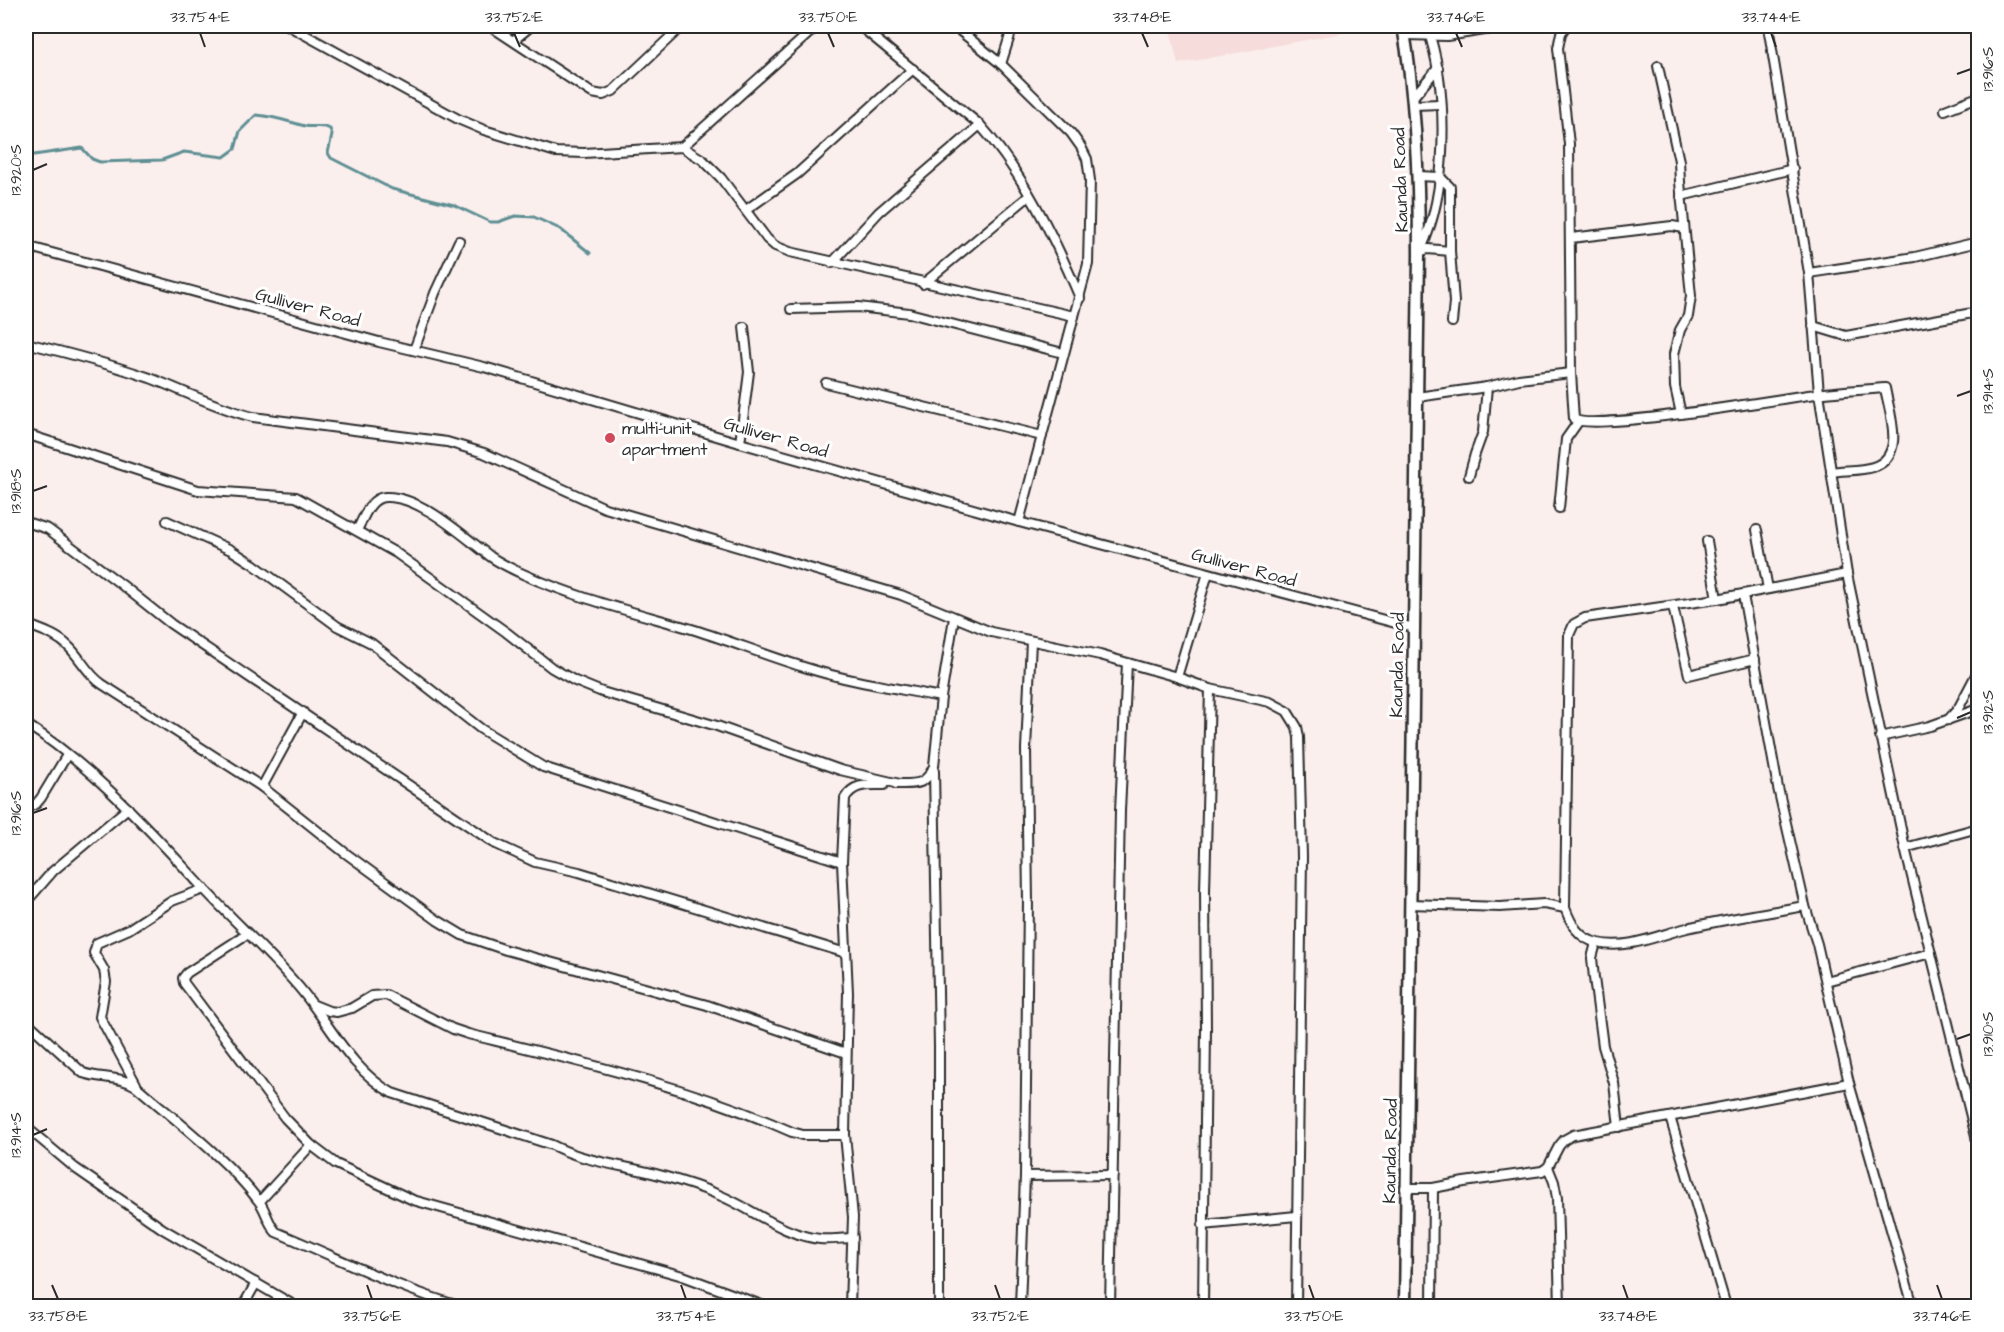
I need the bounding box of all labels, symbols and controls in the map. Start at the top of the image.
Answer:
text: 33.754°E [170,7,230,28]
text: 33.752°E [485,7,543,28]
text: 33.750°E [799,7,858,28]
text: 33.748°E [1113,7,1171,28]
text: 33.746°E [1427,7,1485,28]
text: 33.744°E [1741,7,1801,28]
text: 13.916°S [1978,46,1999,91]
street label: Kaunda Road [1386,127,1415,233]
text: 13.920°S [6,144,27,196]
street label: Gulliver Road [253,281,363,333]
text: 13.914°S [1978,368,1999,414]
street label: Gulliver Road [721,411,831,464]
place label: multi-unit apartment [622,416,708,462]
marker: multi-unit apartment [603,431,617,445]
text: 13.918°S [6,468,27,513]
street label: Gulliver Road [1189,541,1299,593]
street label: Kaunda Road [1384,612,1411,718]
text: 13.912°S [1978,690,1999,734]
text: 13.916°S [6,790,27,835]
text: 13.910°S [1978,1011,1999,1056]
street label: Kaunda Road [1377,1098,1404,1204]
text: 13.914°S [6,1112,27,1158]
text: 33.758°E [28,1306,88,1327]
text: 33.756°E [343,1306,402,1327]
text: 33.754°E [656,1306,716,1327]
text: 33.752°E [971,1306,1029,1327]
text: 33.750°E [1285,1306,1344,1327]
text: 33.748°E [1599,1306,1657,1327]
text: 33.746°E [1913,1306,1971,1327]

